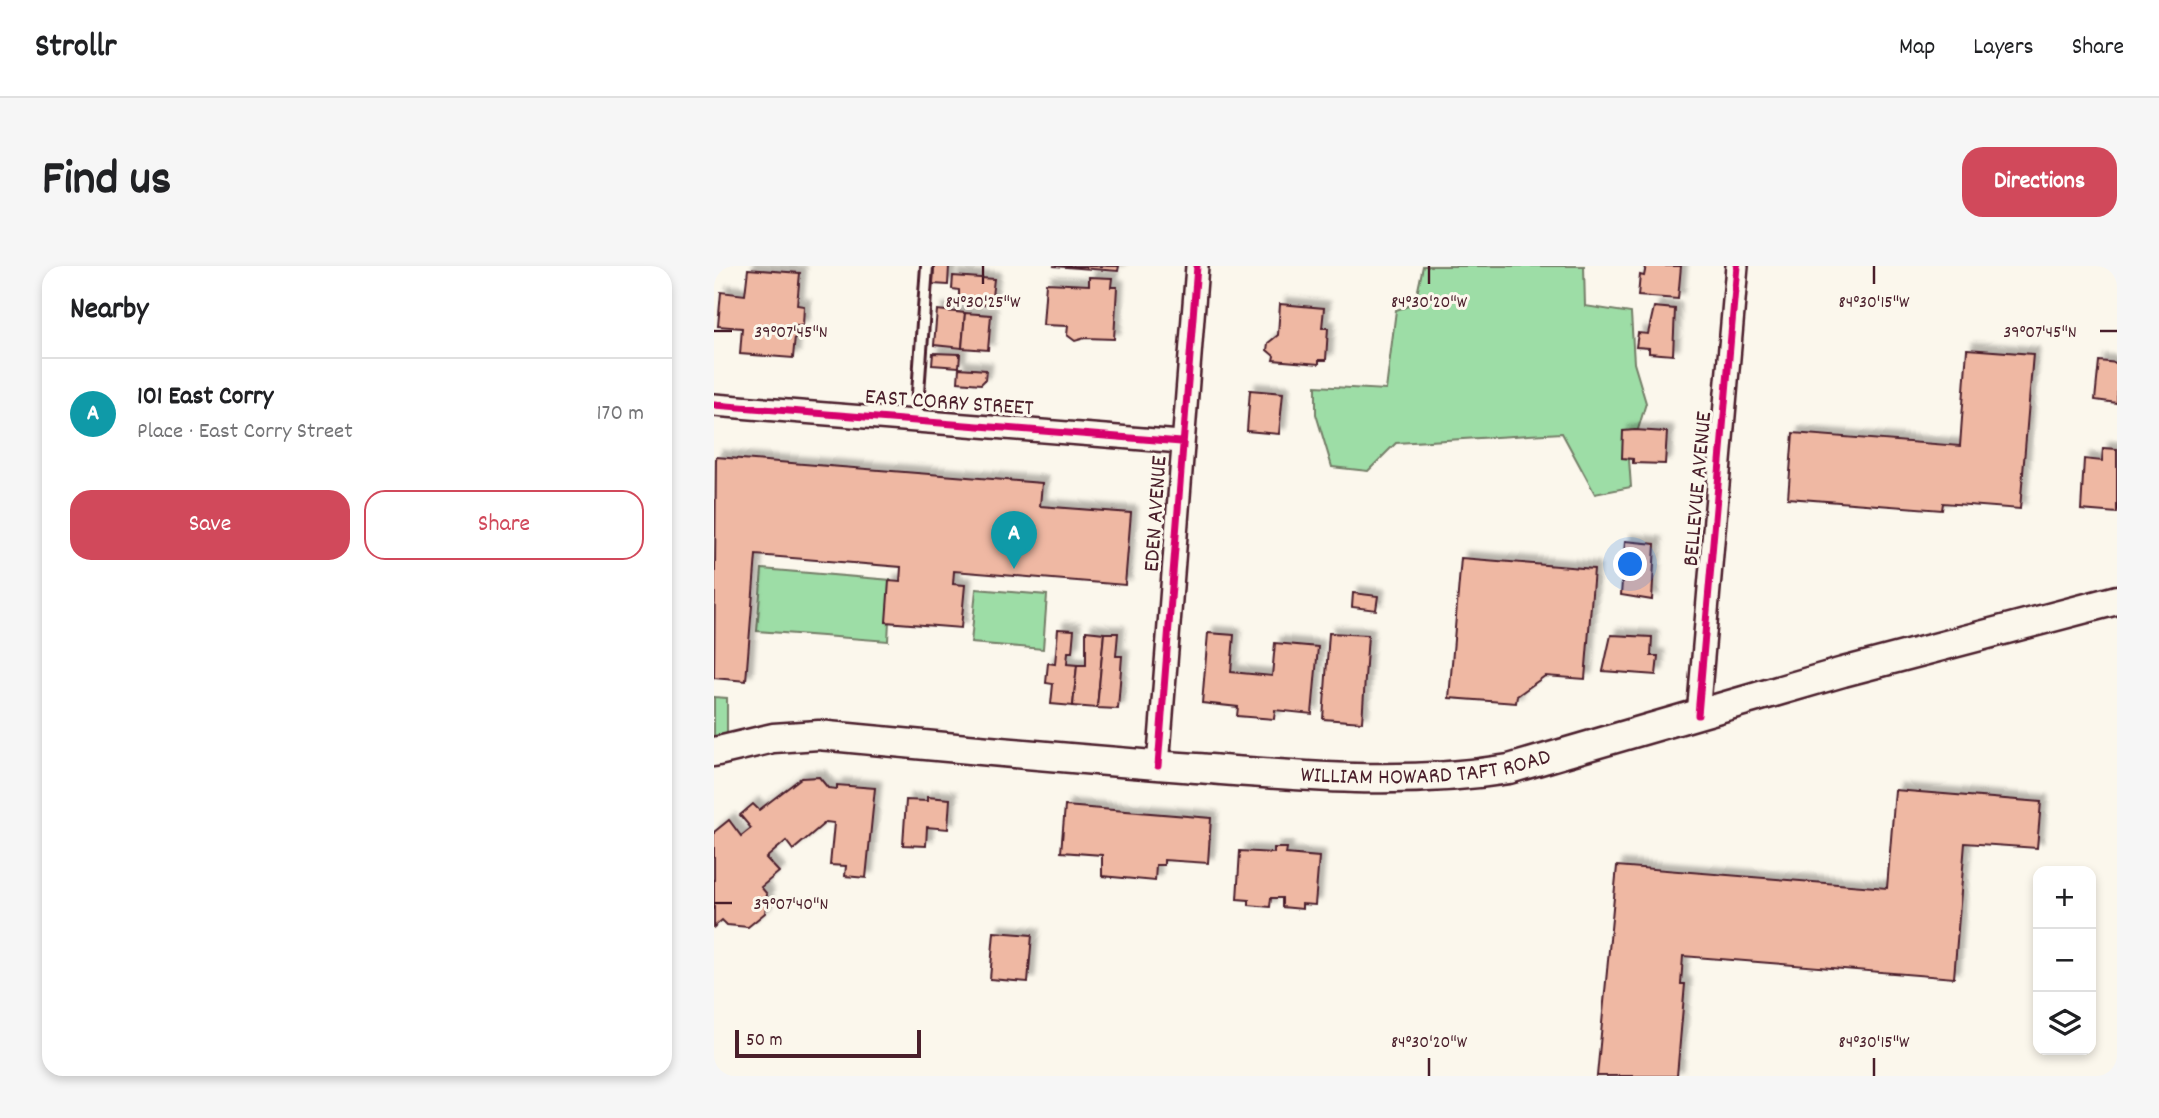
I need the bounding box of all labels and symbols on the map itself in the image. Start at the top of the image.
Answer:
text: 84°30'25"W [946,291,1021,316]
text: 84°30'20"W [1391,291,1468,316]
text: 84°30'15"W [1839,291,1910,316]
text: 39°07'45"N [754,321,828,346]
text: 39°07'45"N [2003,321,2077,346]
street label: EAST CORRY STREET [864,382,1034,426]
street label: BELLEVUE AVENUE [1676,410,1722,568]
street label: EDEN AVENUE [1136,454,1178,573]
pin: A [991,511,1037,569]
your location [1613,547,1647,581]
street label: WILLIAM HOWARD TAFT ROAD [1300,741,1555,795]
text: 39°07'40"N [754,893,828,918]
scale bar [735,1027,920,1059]
text: 84°30'20"W [1391,1031,1468,1056]
text: 84°30'15"W [1839,1031,1910,1056]

